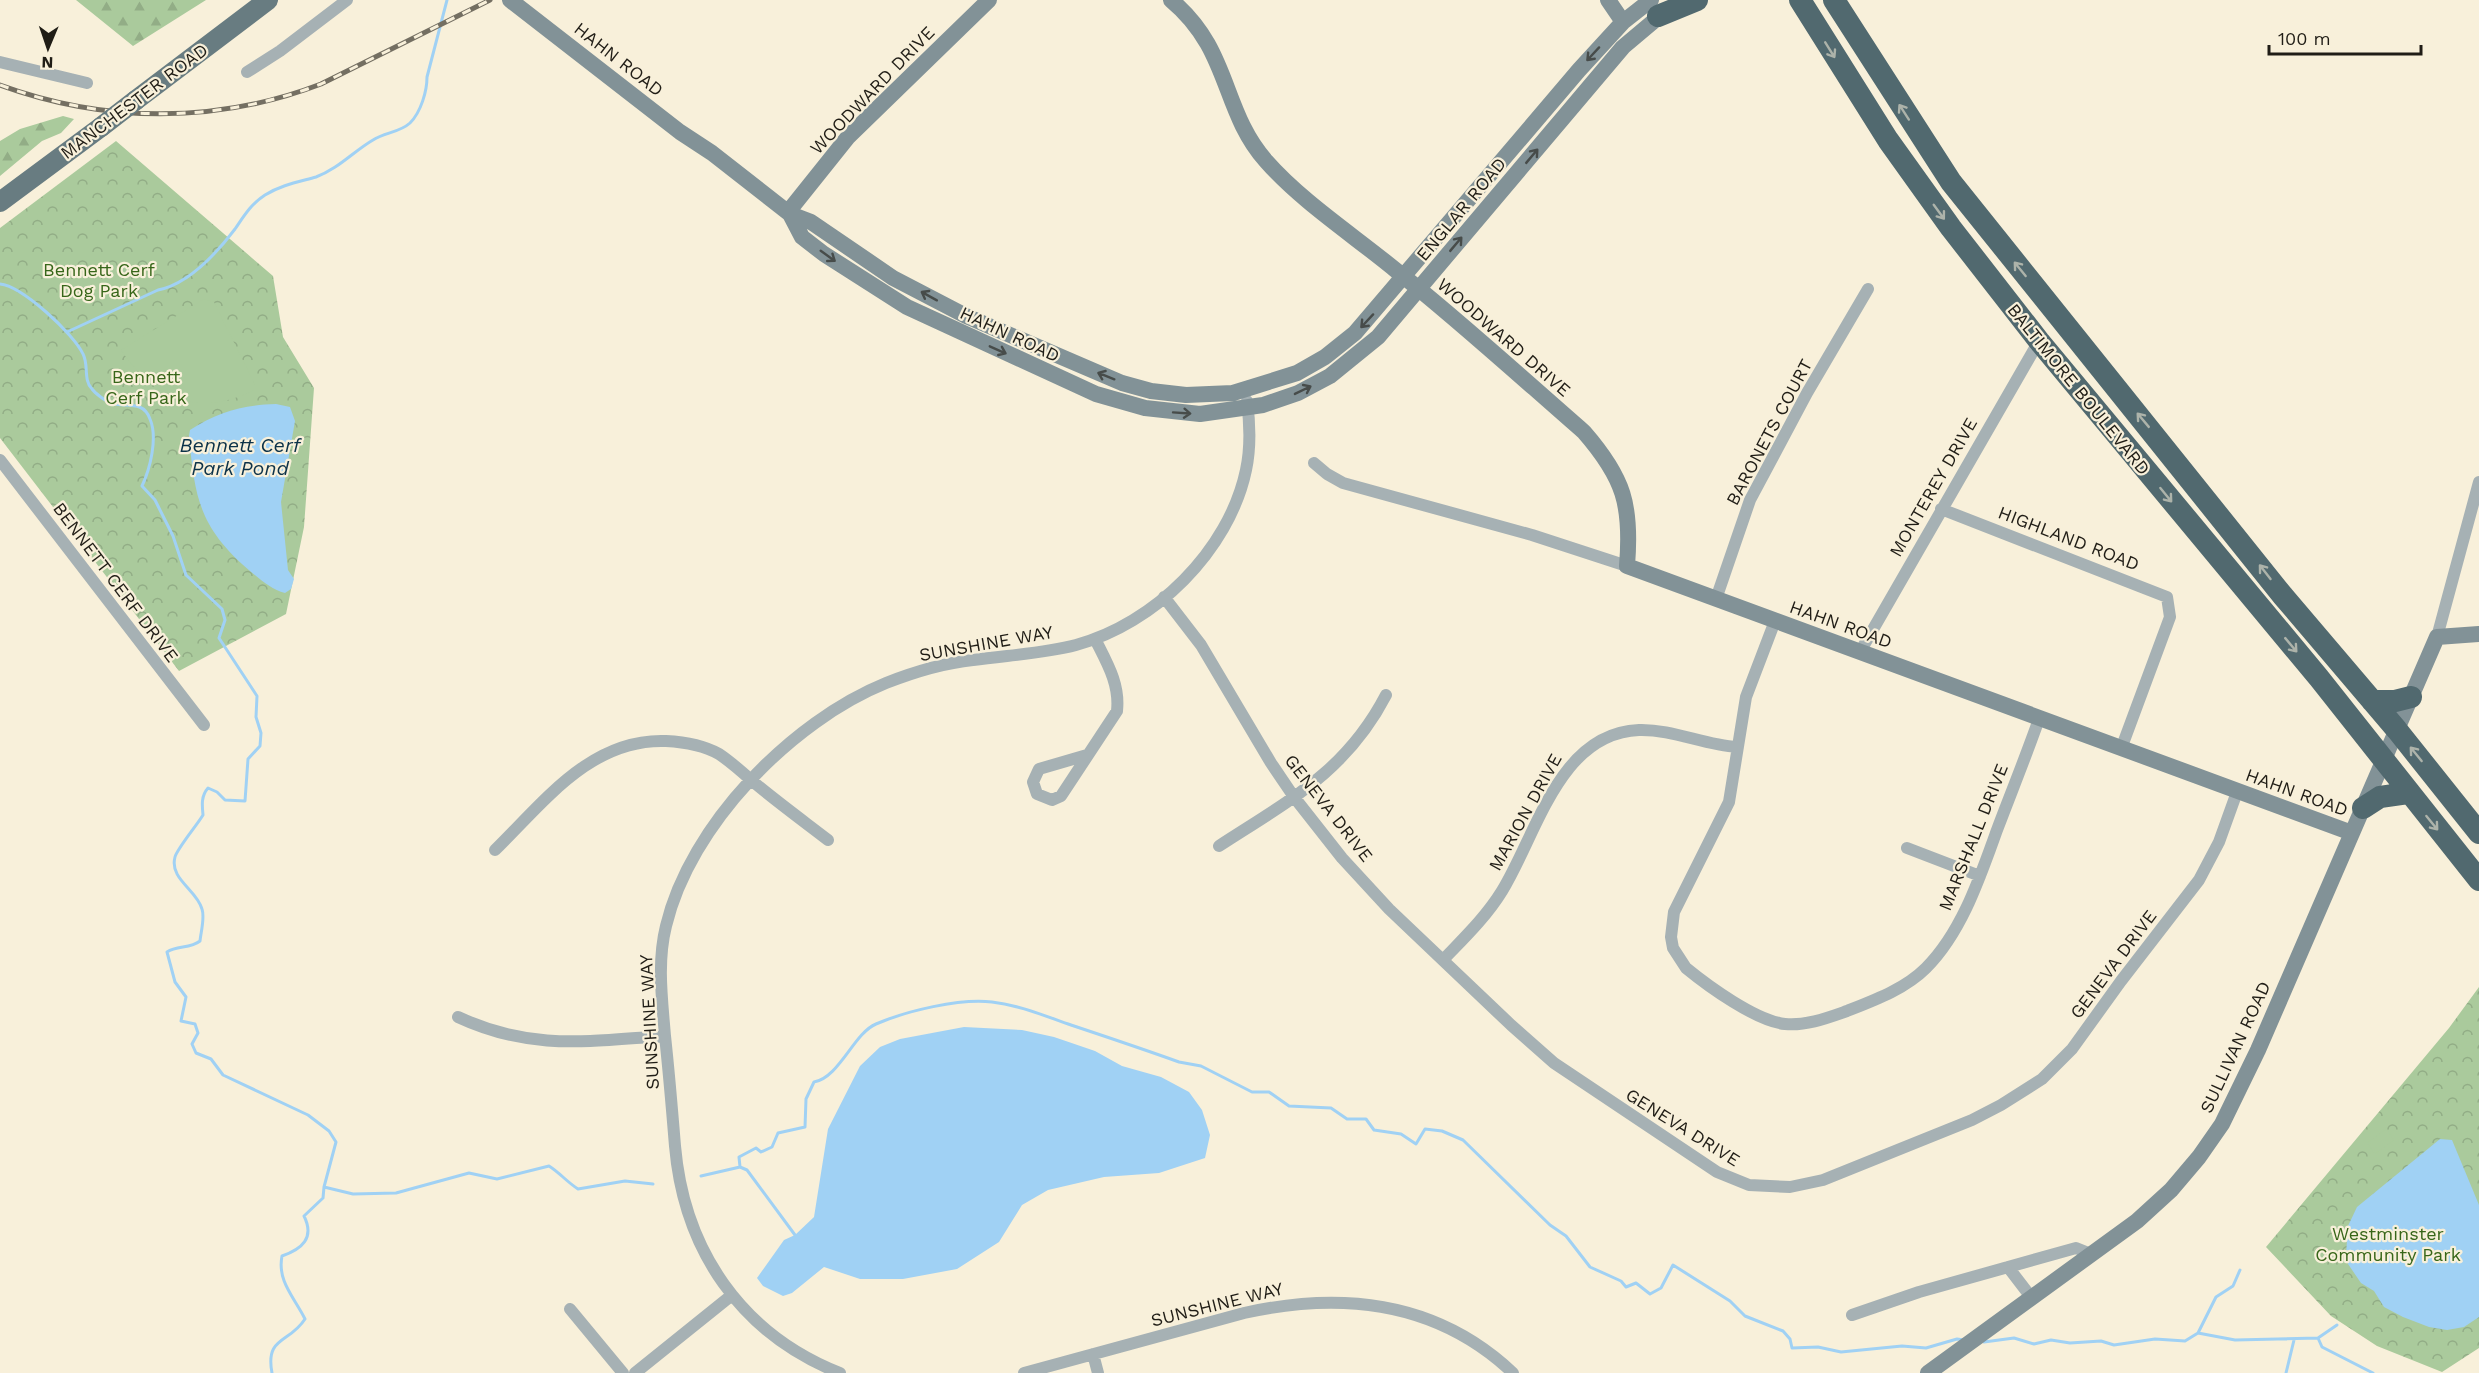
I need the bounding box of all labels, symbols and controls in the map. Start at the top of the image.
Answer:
north arrow [18,18,78,78]
street label: HAHN ROAD [570,18,668,100]
scale bar [2269,18,2420,56]
street label: WOODWARD DRIVE [805,22,939,158]
text: 100 m [2278,28,2331,49]
street label: MANCHESTER ROAD [56,39,212,163]
one-way arrow [1825,41,1837,58]
one-way arrow [1586,47,1601,62]
text: N [41,53,54,72]
one-way arrow [1898,104,1910,121]
one-way arrow [1525,148,1538,164]
street label: ENGLAR ROAD [1412,153,1510,265]
one-way arrow [1933,203,1945,219]
one-way arrow [1449,236,1462,252]
one-way arrow [819,250,835,263]
park label: Bennett Cerf Dog Park [43,259,155,301]
one-way arrow [2013,261,2026,277]
street label: WOODWARD DRIVE [1433,273,1575,401]
one-way arrow [920,290,938,301]
street label: BALTIMORE BOULEVARD [2003,299,2155,479]
street label: HAHN ROAD [957,302,1063,366]
one-way arrow [1359,314,1374,329]
one-way arrow [989,345,1007,357]
street label: BARONETS COURT [1722,355,1816,509]
park label: Bennett Cerf Park [105,366,187,408]
one-way arrow [1098,370,1116,381]
one-way arrow [1294,384,1312,396]
one-way arrow [1171,407,1191,418]
one-way arrow [2136,413,2150,428]
street label: MONTEREY DRIVE [1885,414,1981,560]
water label: Bennett Cerf Park Pond [180,433,303,480]
one-way arrow [2159,487,2172,503]
street label: BENNETT CERF DRIVE [49,498,183,666]
street label: HIGHLAND ROAD [1995,501,2143,575]
one-way arrow [2259,564,2272,580]
street label: HAHN ROAD [1787,596,1895,652]
street label: SUNSHINE WAY [917,621,1055,665]
one-way arrow [2284,637,2297,653]
one-way arrow [2410,746,2423,762]
street label: GENEVA DRIVE [1281,750,1377,866]
street label: MARION DRIVE [1484,750,1566,874]
street label: MARSHALL DRIVE [1934,761,2012,913]
street label: HAHN ROAD [2243,764,2351,820]
one-way arrow [2426,815,2439,831]
street label: GENEVA DRIVE [2065,906,2161,1022]
street label: SUNSHINE WAY [635,953,663,1090]
street label: SULLIVAN ROAD [2195,978,2275,1116]
street label: GENEVA DRIVE [1622,1084,1744,1170]
park label: Westminster Community Park [2315,1223,2461,1265]
street label: SUNSHINE WAY [1149,1277,1286,1331]

